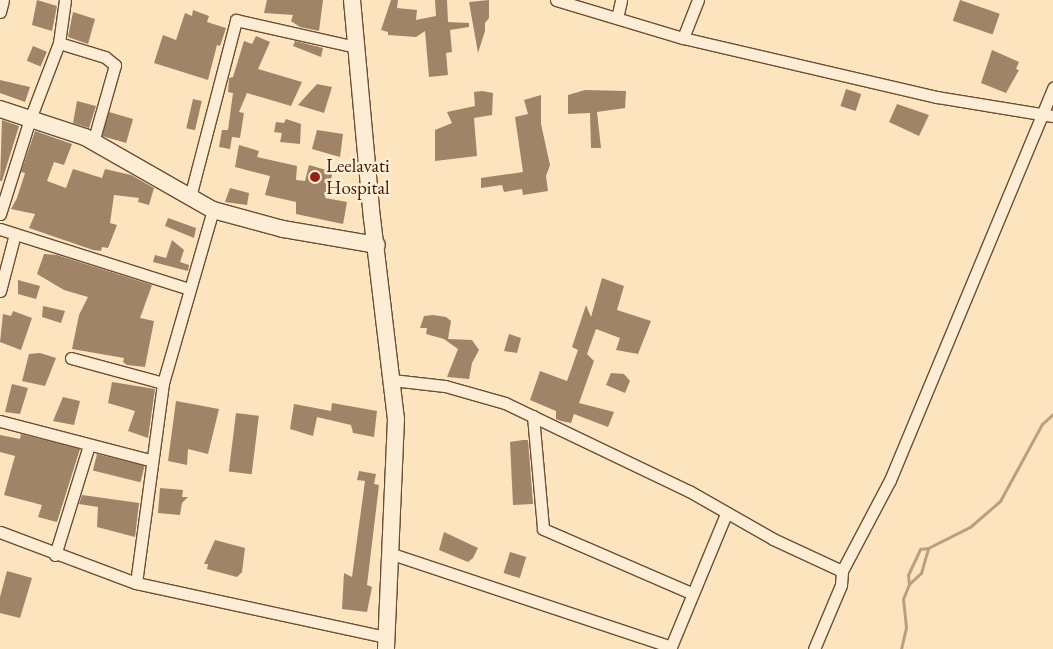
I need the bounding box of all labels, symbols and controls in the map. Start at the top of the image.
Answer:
place label: Leelavati Hospital [326,155,390,199]
marker: Leelavati Hospital [308,170,322,184]

